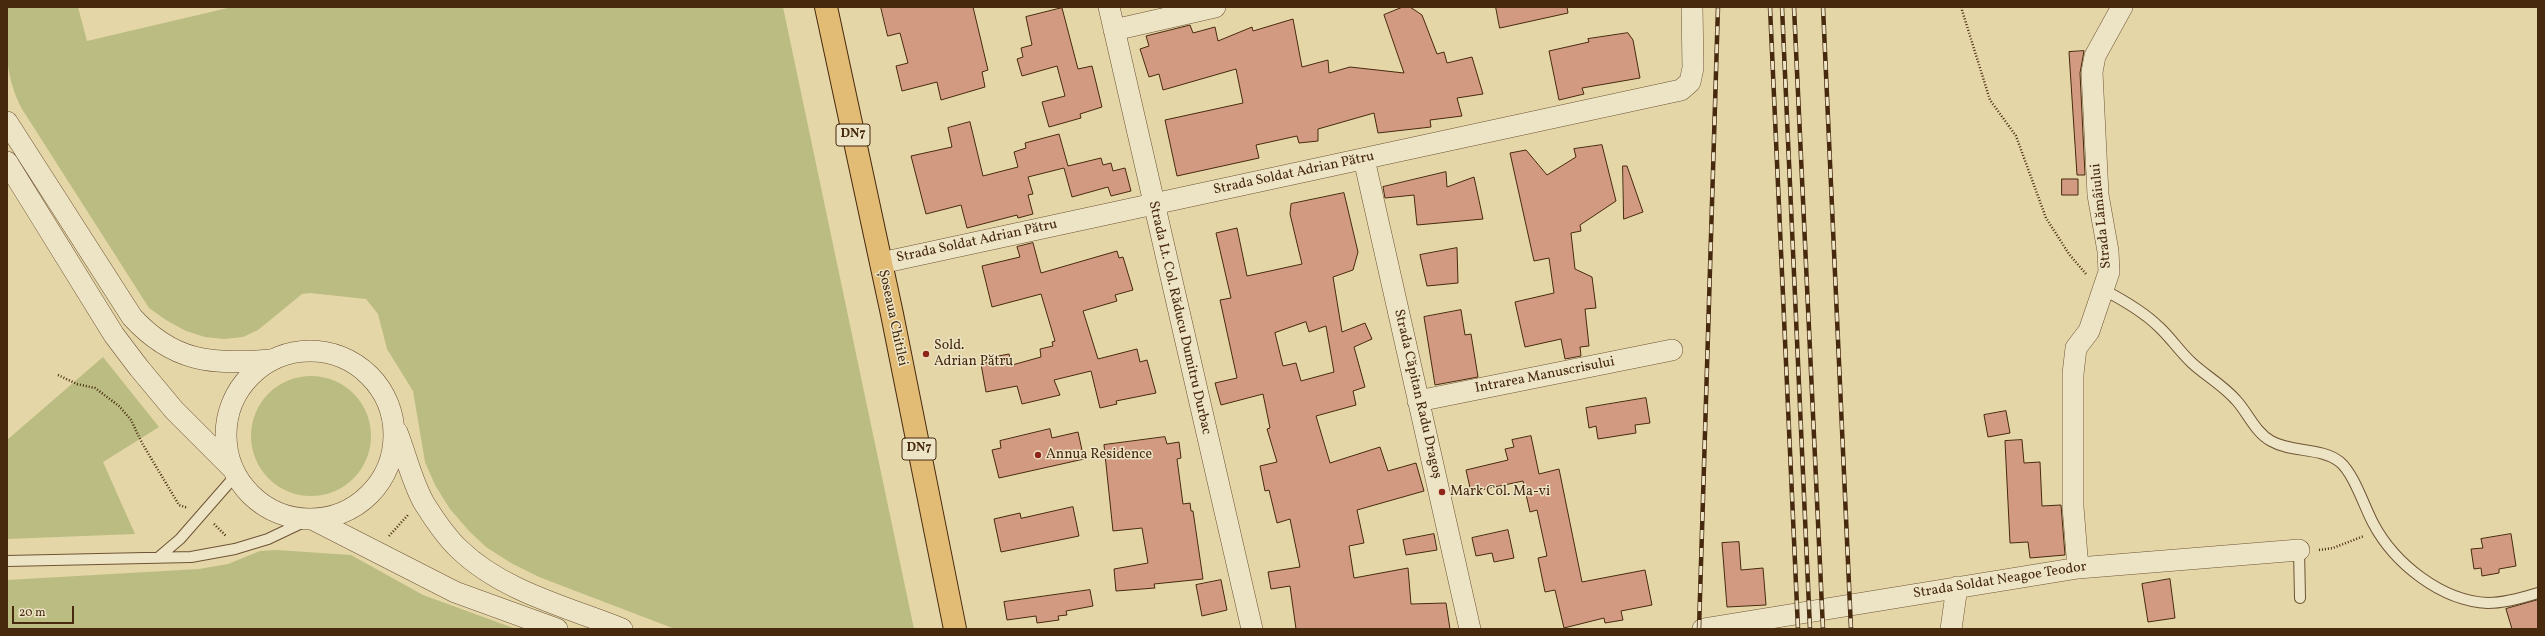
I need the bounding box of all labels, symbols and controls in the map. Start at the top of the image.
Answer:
road number: DN7 [836,124,870,146]
street label: Strada Soldat Adrian Pătru [1212,149,1376,199]
street label: Strada Lămâiului [2088,163,2116,269]
street label: Strada Lt. Col. Răducu Dumitru Durbac [1144,200,1214,436]
street label: Strada Soldat Adrian Pătru [895,217,1059,267]
street label: Șoseaua Chitilei [874,268,910,368]
street label: Strada Căpitan Radu Dragoș [1389,308,1445,480]
place label: Sold. Adrian Pătru [934,338,1013,370]
marker: Sold. Adrian Pătru [921,349,931,359]
street label: Intrarea Manuscrisului [1474,354,1616,398]
road number: DN7 [902,438,936,460]
place label: Annua Residence [1046,447,1152,463]
marker: Annua Residence [1033,450,1043,460]
place label: Mark Col. Ma-vi [1450,484,1550,500]
marker: Mark Col. Ma-vi [1437,487,1447,497]
street label: Strada Soldat Neagoe Teodor [1912,559,2088,603]
scale bar [14,598,76,624]
text: 20 m [19,605,46,621]

